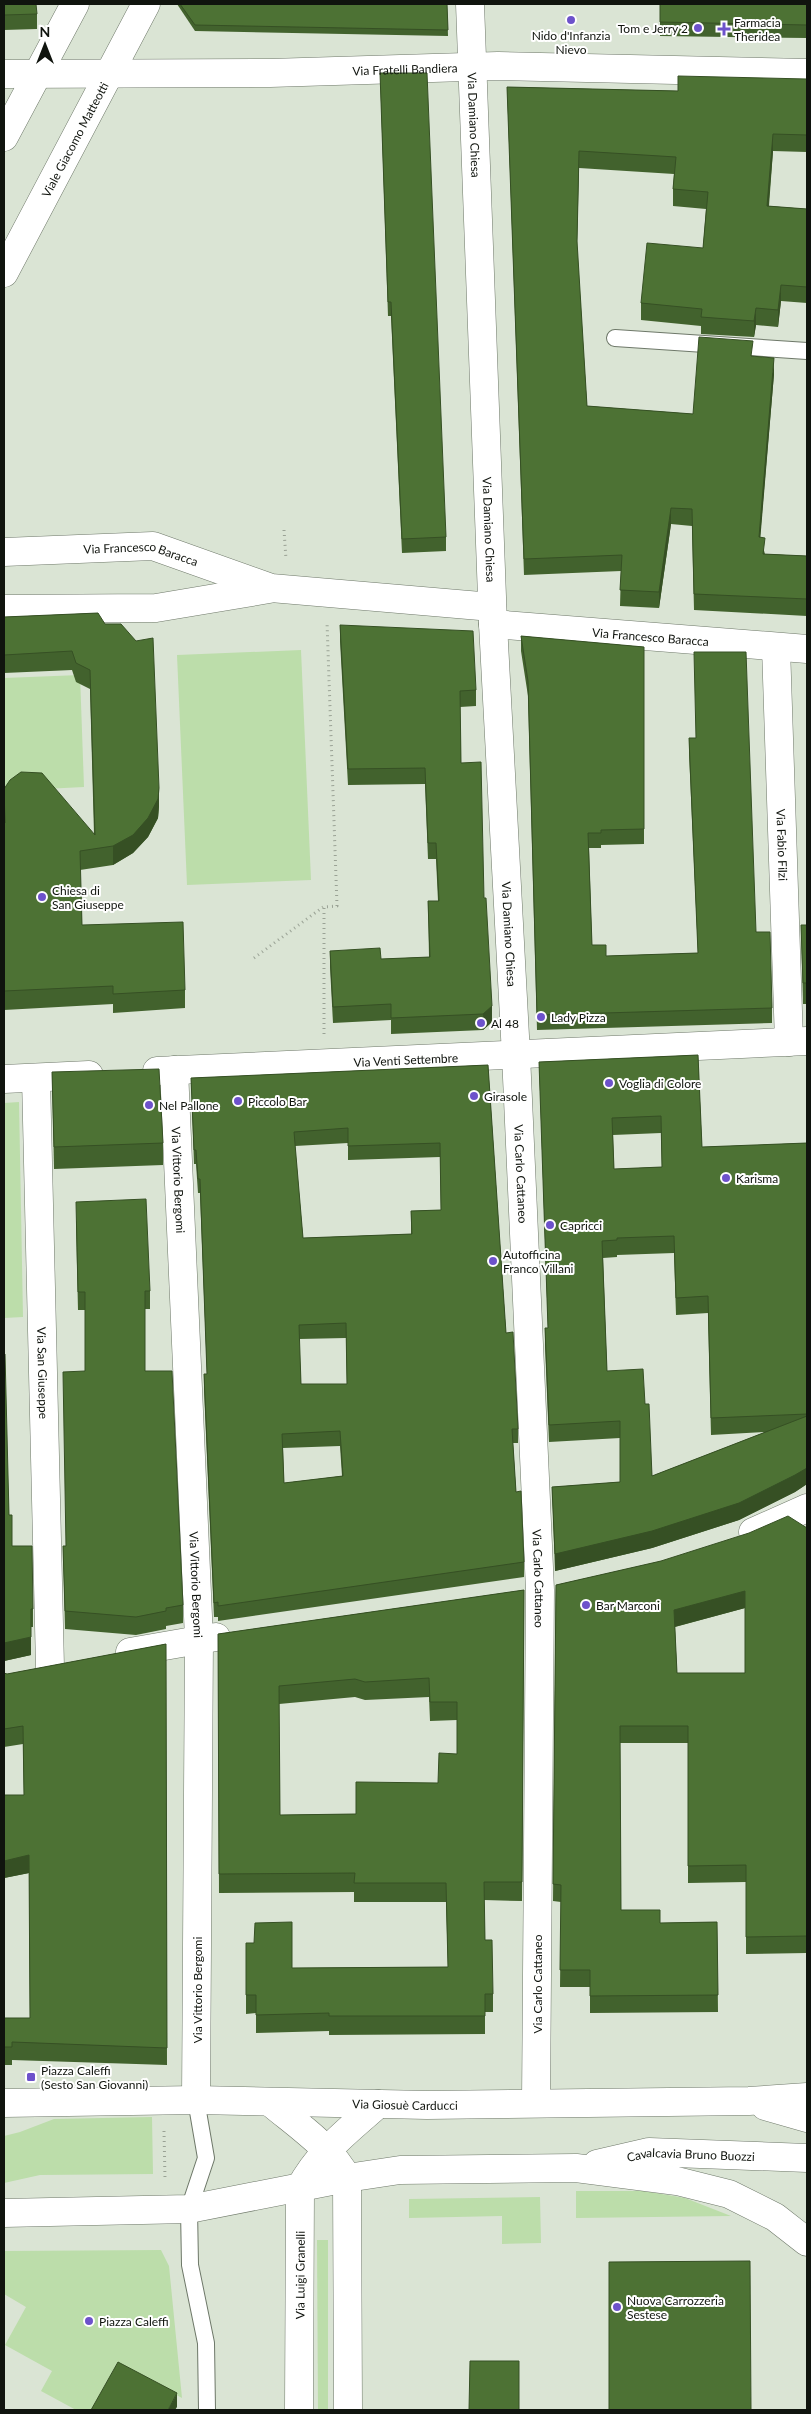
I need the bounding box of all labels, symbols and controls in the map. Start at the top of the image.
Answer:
marker: Nido d'Infanzia Nievo [565,14,577,26]
place label: Farmacia Theridea [734,15,781,44]
north arrow [20,20,70,70]
place label: Tom e Jerry 2 [618,21,688,36]
marker: Tom e Jerry 2 [692,22,704,34]
text: N [40,23,50,40]
marker: Farmacia Theridea [718,23,730,35]
place label: Nido d'Infanzia Nievo [532,28,610,57]
street label: Via Fratelli Bandiera [352,60,458,78]
street label: Via Damiano Chiesa [465,72,484,178]
street label: Viale Giacomo Matteotti [38,79,111,200]
street label: Via Damiano Chiesa [480,477,499,583]
street label: Via Francesco Baracca [83,538,200,569]
street label: Via Francesco Baracca [591,624,710,649]
street label: Via Fabio Filzi [774,809,791,881]
street label: Via Damiano Chiesa [499,881,520,987]
place label: Chiesa di San Giuseppe [52,883,124,912]
marker: Chiesa di San Giuseppe [36,891,48,903]
place label: Lady Pizza [551,1010,606,1025]
marker: Lady Pizza [535,1011,547,1023]
place label: Al 48 [491,1016,519,1031]
marker: Al 48 [475,1017,487,1029]
street label: Via Venti Settembre [353,1050,458,1069]
place label: Voglia di Colore [619,1076,701,1091]
marker: Voglia di Colore [603,1077,615,1089]
place label: Girasole [484,1089,527,1104]
marker: Girasole [468,1090,480,1102]
place label: Piccolo Bar [248,1094,307,1109]
marker: Piccolo Bar [232,1095,244,1107]
place label: Nel Pallone [159,1098,219,1113]
marker: Nel Pallone [143,1099,155,1111]
street label: Via Carlo Cattaneo [512,1124,531,1224]
street label: Via Vittorio Bergomi [169,1126,189,1234]
place label: Karisma [736,1171,778,1186]
marker: Karisma [720,1172,732,1184]
place label: Capricci [560,1218,602,1233]
marker: Capricci [544,1219,556,1231]
place label: Autofficina Franco Villani [503,1247,574,1276]
marker: Autofficina Franco Villani [487,1255,499,1267]
street label: Via San Giuseppe [34,1327,52,1419]
street label: Via Carlo Cattaneo [530,1529,548,1628]
street label: Via Vittorio Bergomi [187,1531,206,1638]
place label: Bar Marconi [596,1598,660,1613]
marker: Bar Marconi [580,1599,592,1611]
street label: Via Carlo Cattaneo [530,1934,545,2034]
street label: Via Vittorio Bergomi [190,1937,205,2043]
place label: Piazza Caleffi (Sesto San Giovanni) [41,2063,148,2092]
marker: Piazza Caleffi (Sesto San Giovanni) [25,2071,37,2083]
street label: Via Giosuè Carducci [352,2096,458,2113]
street label: Cavalcavia Bruno Buozzi [625,2144,755,2164]
street label: Via Luigi Granelli [292,2231,307,2319]
place label: Nuova Carrozzeria Sestese [627,2293,724,2322]
marker: Nuova Carrozzeria Sestese [611,2301,623,2313]
place label: Piazza Caleffi [99,2314,169,2329]
marker: Piazza Caleffi [83,2315,95,2327]

